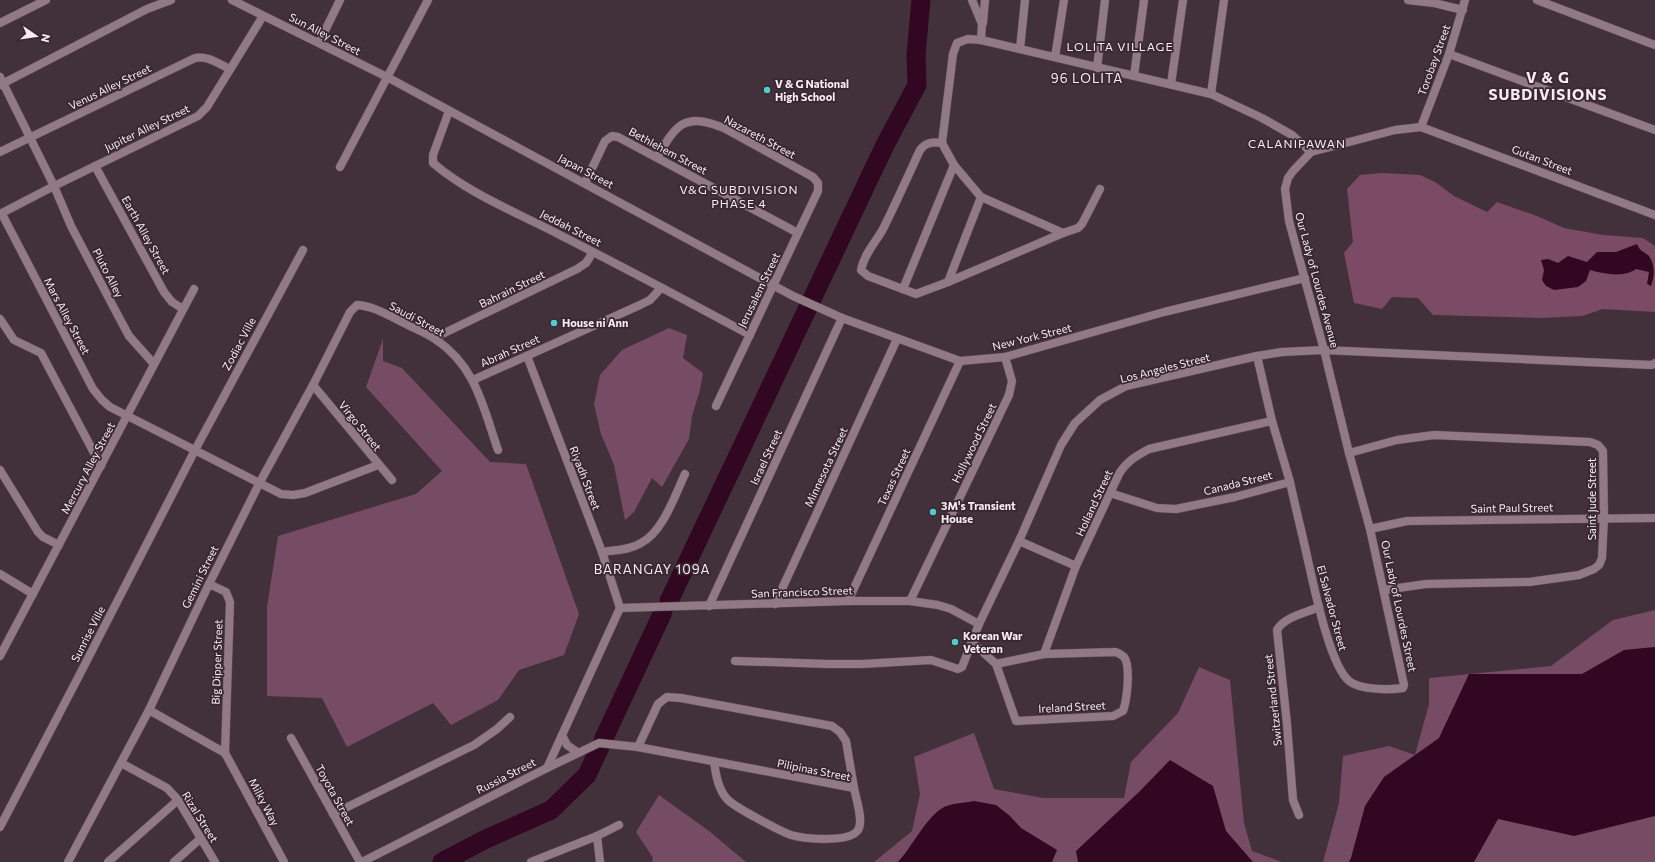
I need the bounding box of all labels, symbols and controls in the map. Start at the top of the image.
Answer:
street label: Sun Alley Street [287,10,364,57]
north arrow [16,16,56,56]
street label: Torobay Street [1415,22,1453,97]
text: N [39,33,53,44]
district label: LOLITA VILLAGE [1066,39,1174,53]
street label: Venus Alley Street [67,61,153,112]
district label: V & G SUBDIVISIONS [1488,68,1608,103]
district label: 96 LOLITA [1051,70,1123,86]
place label: V & G National High School [775,77,849,103]
marker: V & G National High School [762,85,772,95]
street label: Jupiter Alley Street [102,101,192,155]
street label: Nazareth Street [722,112,799,161]
street label: Bethlehem Street [627,124,710,177]
district label: CALANIPAWAN [1248,136,1346,150]
street label: Gutan Street [1510,142,1575,177]
street label: Japan Street [556,151,617,192]
district label: V&G SUBDIVISION PHASE 4 [679,182,799,210]
street label: Earth Alley Street [120,193,174,277]
street label: Jeddah Street [538,207,604,250]
street label: Our Lady of Lourdes Avenue [1293,211,1342,349]
street label: Pluto Alley [91,246,127,300]
street label: Jerusalem Street [735,250,783,330]
street label: Bahrain Street [477,267,547,310]
street label: Mars Alley Street [42,275,93,357]
street label: Saudi Street [387,299,448,339]
street label: Zodiac Ville [219,315,258,373]
place label: House ni Ann [562,316,628,329]
marker: House ni Ann [549,318,559,328]
street label: New York Street [991,320,1073,353]
street label: Abrah Street [478,331,542,369]
street label: Los Angeles Street [1119,350,1212,385]
street label: Virgo Street [336,398,385,454]
street label: Hollywood Street [949,400,999,485]
street label: Mercury Alley Street [58,419,117,516]
street label: Minnesota Street [801,424,850,509]
street label: Israel Street [747,426,784,487]
street label: Riyadh Street [567,444,604,512]
street label: Texas Street [875,446,913,508]
street label: Saint Jude Street [1585,457,1599,540]
street label: Holland Street [1072,467,1115,538]
street label: Canada Street [1202,468,1274,497]
place label: 3M's Transient House [941,499,1016,525]
street label: Saint Paul Street [1471,500,1554,515]
marker: 3M's Transient House [928,507,938,517]
street label: Our Lady of Lourdes Street [1379,539,1420,673]
street label: Gemini Street [179,543,221,610]
district label: BARANGAY 109A [594,561,710,577]
street label: El Salvador Street [1315,564,1350,653]
street label: San Francisco Street [751,583,853,600]
street label: Sunrise Ville [68,604,107,664]
street label: Big Dipper Street [209,619,225,705]
place label: Korean War Veteran [963,629,1023,655]
marker: Korean War Veteran [950,637,960,647]
street label: Switzerland Street [1261,653,1284,747]
street label: Ireland Street [1038,698,1106,715]
street label: Russia Street [474,755,538,796]
street label: Pilipinas Street [776,756,853,783]
street label: Toyota Street [313,762,358,828]
street label: Milky Way [247,776,282,828]
street label: Rizal Street [180,789,221,845]

